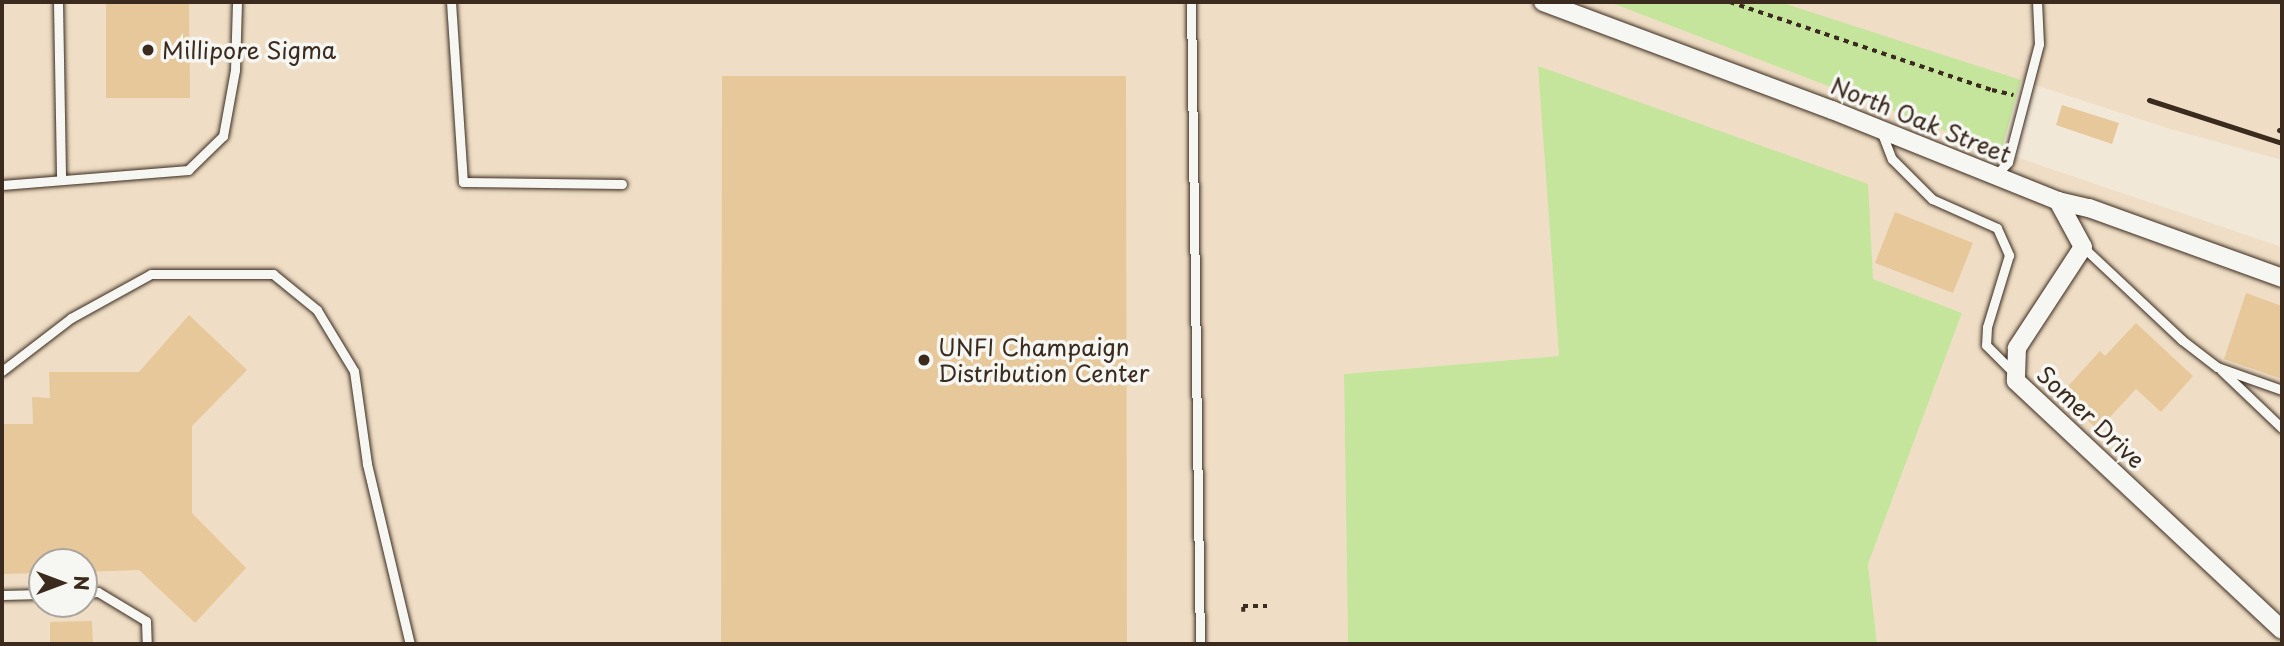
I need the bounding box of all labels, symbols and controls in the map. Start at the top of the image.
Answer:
place label: Millipore Sigma [162,36,336,64]
marker: Millipore Sigma [140,42,156,58]
street label: North Oak Street [1826,71,2016,169]
place label: UNFI Champaign Distribution Center [938,333,1151,387]
marker: UNFI Champaign Distribution Center [916,352,932,368]
street label: Somer Drive [2031,360,2151,474]
north arrow [28,548,98,618]
text: N [68,575,96,591]

